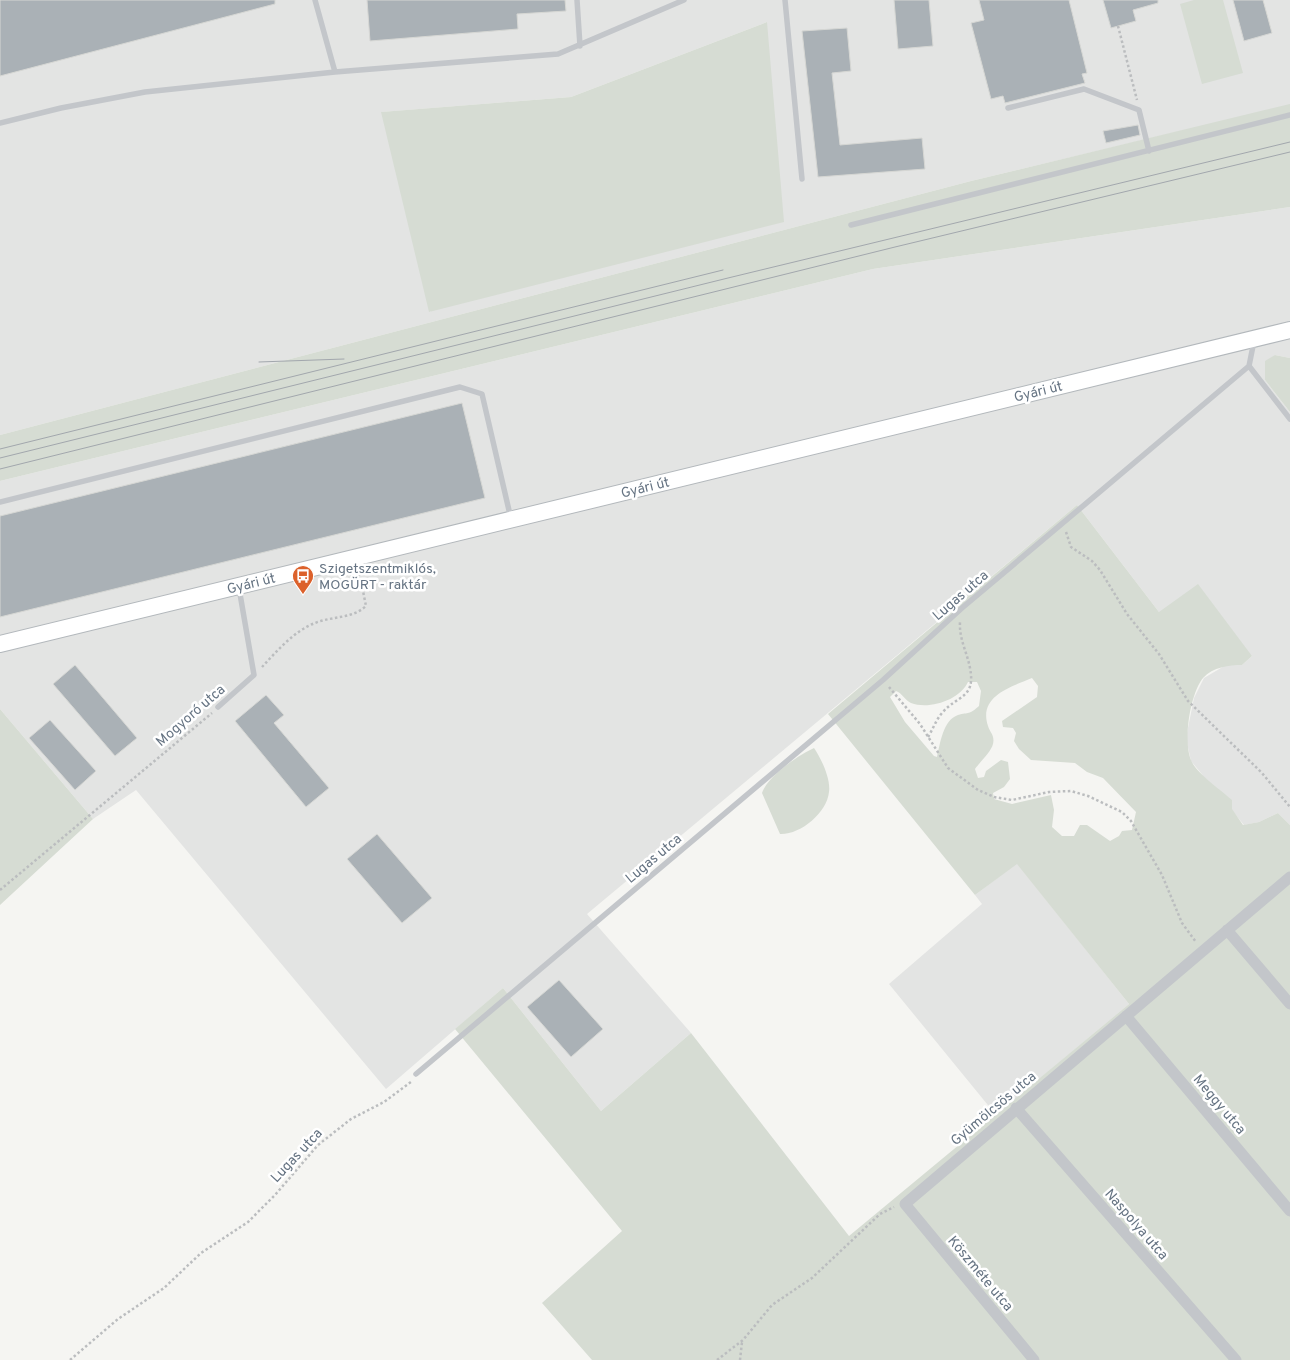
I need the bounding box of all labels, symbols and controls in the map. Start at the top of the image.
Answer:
street label: Gyári út [1012,378,1064,407]
street label: Gyári út [619,474,671,503]
place label: Szigetszentmiklós, MOGÜRT - raktár [319,561,436,594]
bus stop icon: Szigetszentmiklós, MOGÜRT - raktár [291,564,315,595]
street label: Lugas utca [930,567,992,625]
street label: Gyári út [225,570,277,599]
street label: Mogyoró utca [153,682,229,751]
street label: Lugas utca [622,831,686,888]
street label: Gyümölcsös utca [948,1068,1040,1150]
street label: Meggy utca [1189,1072,1249,1138]
street label: Lugas utca [268,1125,327,1187]
street label: Naspolya utca [1101,1186,1171,1264]
street label: Köszméte utca [943,1233,1016,1315]

